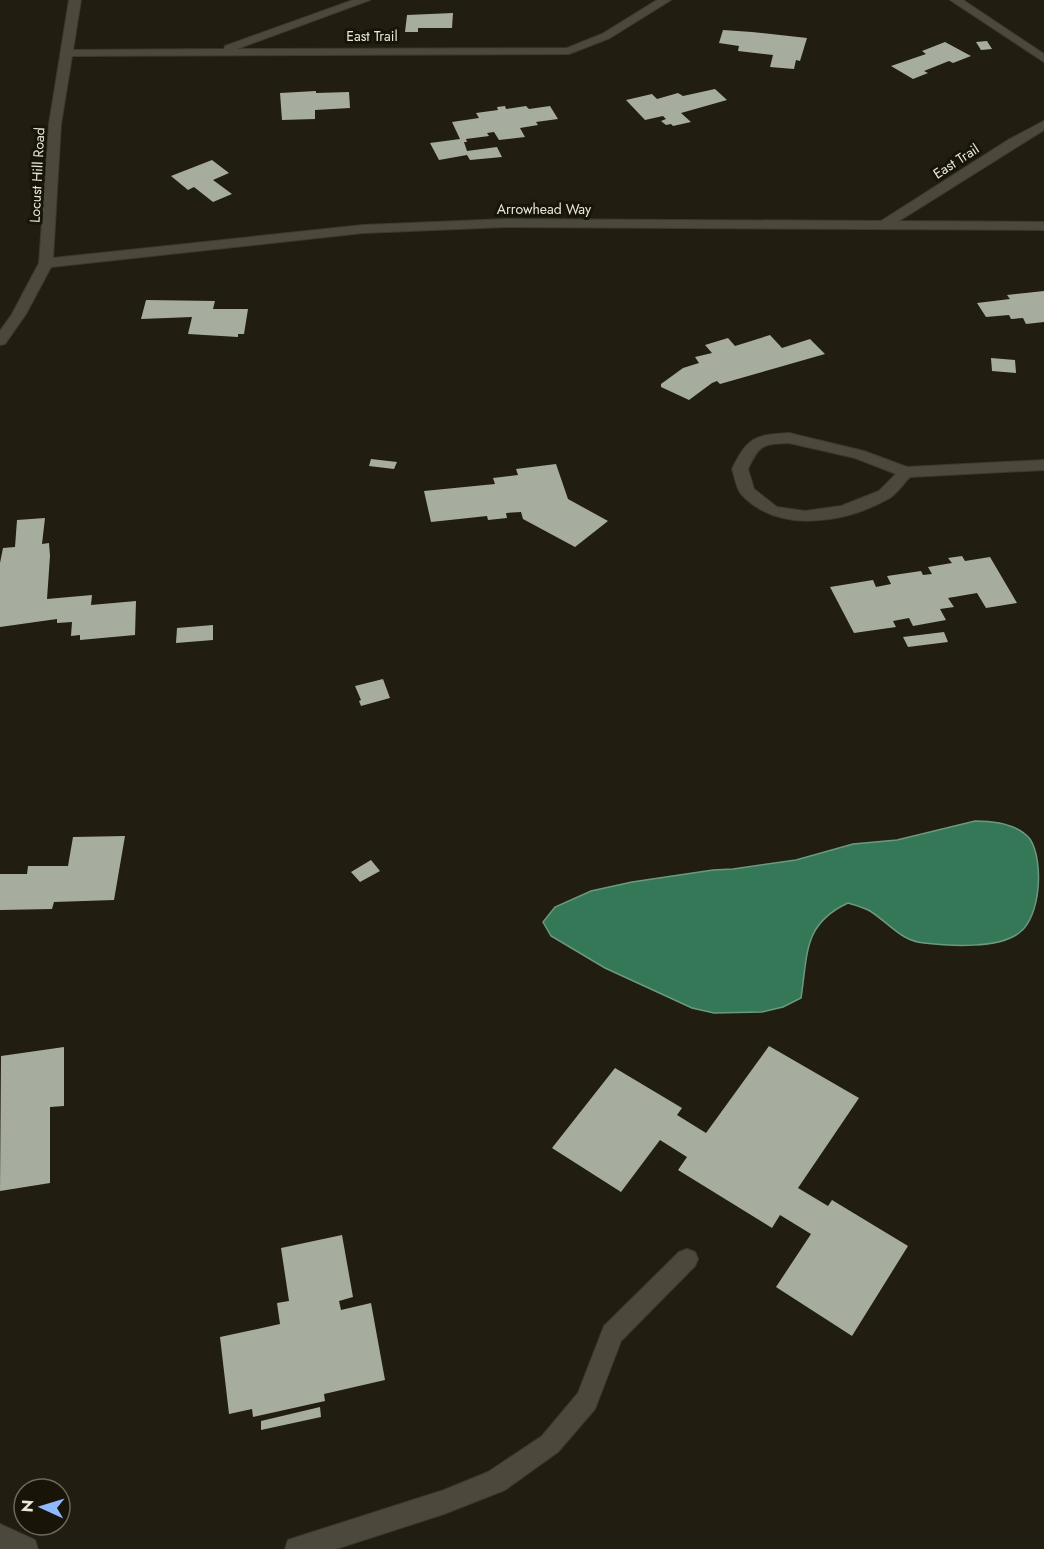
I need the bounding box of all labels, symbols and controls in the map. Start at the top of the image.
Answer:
street label: East Trail [346,26,398,46]
street label: Locust Hill Road [25,127,49,223]
street label: East Trail [929,139,983,183]
street label: Arrowhead Way [497,199,592,219]
north arrow [12,1477,72,1537]
text: N [16,1499,39,1513]

